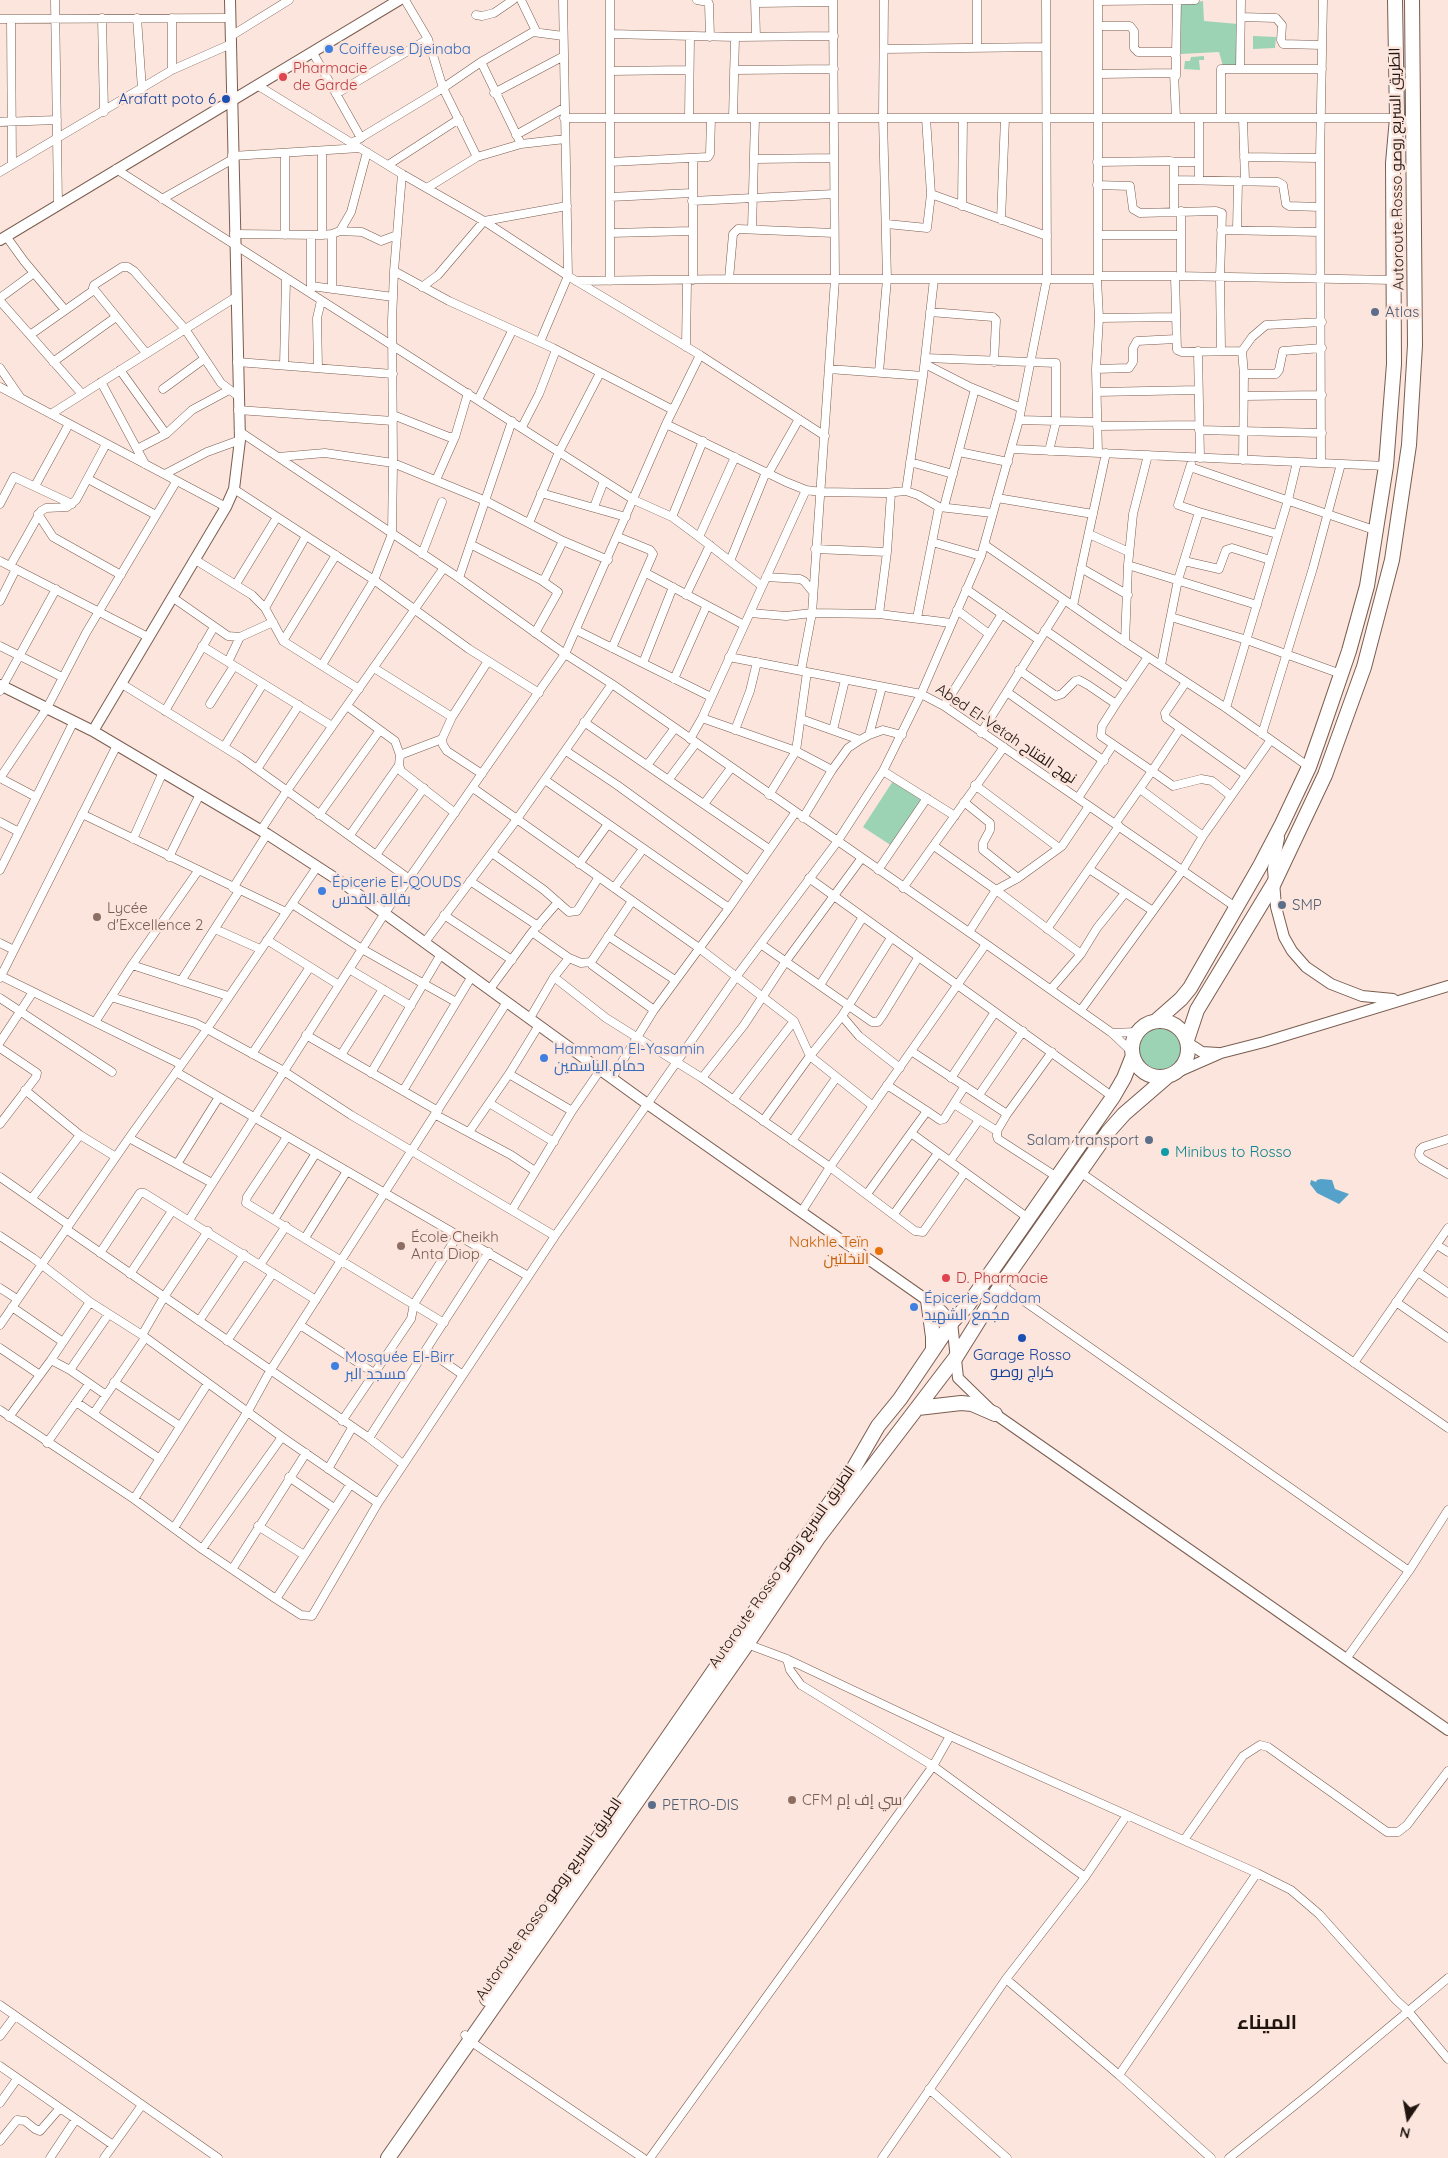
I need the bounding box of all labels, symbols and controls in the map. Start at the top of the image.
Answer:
place label: Coiffeuse Djeinaba [339,40,471,58]
marker: Coiffeuse Djeinaba [323,43,335,55]
street label: Autoroute Rosso الطريق السريع روصو [1386,47,1408,291]
place label: Pharmacie de Garde [293,59,368,94]
marker: Pharmacie de Garde [277,71,289,83]
place label: Arafatt poto 6 [118,90,216,108]
marker: Arafatt poto 6 [220,93,232,105]
place label: Atlas [1385,303,1419,321]
marker: Atlas [1369,306,1381,318]
street label: Abed El-Vetah نهج الفتاح [932,680,1080,788]
place label: Épicerie El-QOUDS بقالة القدس [332,873,461,908]
marker: Épicerie El-QOUDS بقالة القدس [316,885,328,897]
place label: SMP [1292,896,1322,914]
place label: Lycée d'Excellence 2 [107,899,203,934]
marker: SMP [1276,899,1288,911]
marker: Lycée d'Excellence 2 [91,911,103,923]
place label: Hammam El-Yasamin حمام الياسمين [554,1040,705,1075]
marker: Hammam El-Yasamin حمام الياسمين [538,1052,550,1064]
place label: Salam transport [1027,1131,1139,1149]
marker: Salam transport [1143,1134,1155,1146]
place label: Minibus to Rosso [1175,1143,1292,1161]
marker: Minibus to Rosso [1159,1146,1171,1158]
place label: École Cheikh Anta Diop [411,1228,499,1263]
place label: Nakhle Teïn النخلتين [789,1233,869,1268]
marker: École Cheikh Anta Diop [395,1240,407,1252]
marker: Nakhle Teïn النخلتين [873,1245,885,1257]
place label: D. Pharmacie [956,1269,1048,1287]
marker: D. Pharmacie [940,1272,952,1284]
place label: Épicerie Saddam مجمع الشهيد [924,1289,1041,1324]
marker: Épicerie Saddam مجمع الشهيد [908,1301,920,1313]
marker: Garage Rosso كراج روصو [1016,1332,1028,1344]
place label: Garage Rosso كراج روصو [973,1346,1071,1381]
place label: Mosquée El-Birr مسجد البر [345,1348,455,1383]
marker: Mosquée El-Birr مسجد البر [329,1360,341,1372]
street label: Autoroute Rosso الطريق السريع روصو [705,1462,859,1672]
place label: CFM سي إف إم [802,1791,902,1809]
street label: Autoroute Rosso الطريق السريع روصو [472,1794,626,2004]
marker: CFM سي إف إم [786,1794,798,1806]
place label: PETRO-DIS [662,1796,739,1814]
marker: PETRO-DIS [646,1799,658,1811]
district label: الميناء [1237,2011,1297,2035]
north arrow [1383,2093,1433,2143]
text: N [1398,2123,1412,2143]

